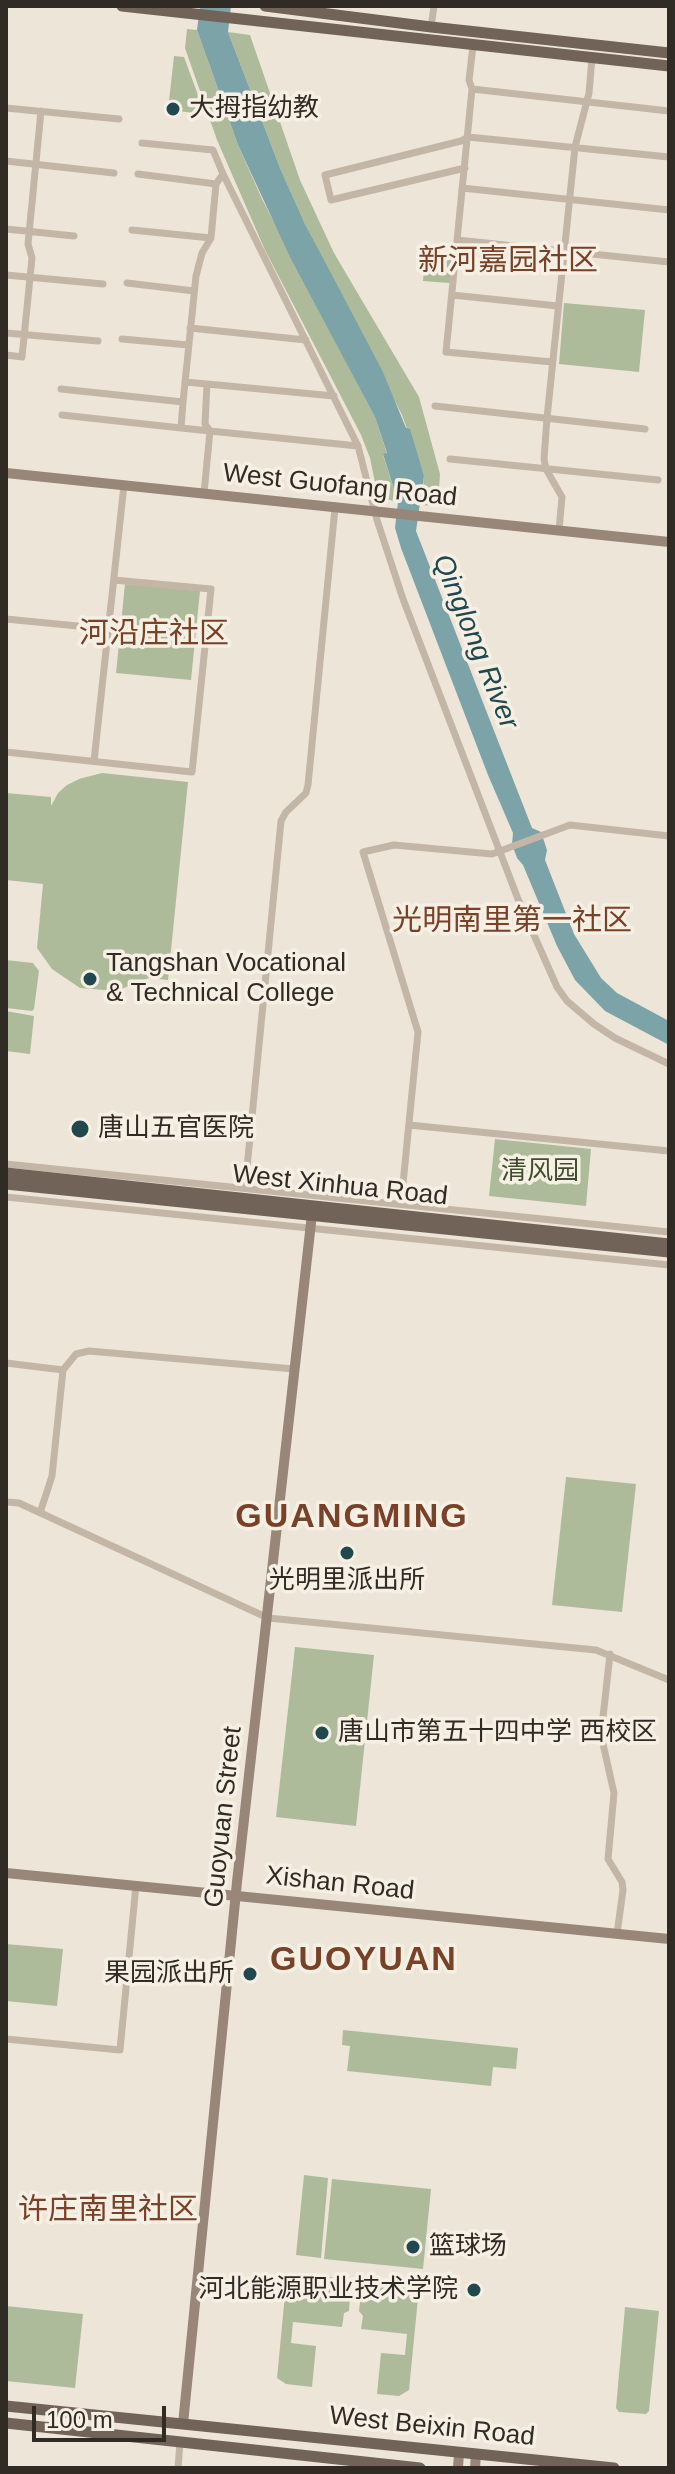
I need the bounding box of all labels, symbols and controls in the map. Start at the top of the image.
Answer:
place label: 大拇指幼教 [189,93,319,125]
marker: 大拇指幼教 [164,100,182,118]
district label: 新河嘉园社区 [418,244,598,280]
street label: West Guofang Road [221,458,459,514]
water label: Qinglong River [425,550,525,734]
district label: 河沿庄社区 [79,617,229,653]
district label: 光明南里第一社区 [392,904,632,940]
place label: Tangshan Vocational & Technical College [106,948,346,1010]
marker: Tangshan Vocational & Technical College [81,970,99,988]
place label: 唐山五官医院 [98,1113,254,1145]
marker: 唐山五官医院 [69,1118,91,1140]
park label: 清风园 [501,1156,579,1188]
street label: West Xinhua Road [231,1159,449,1213]
district label: GUANGMING [235,1498,469,1538]
marker: 光明里派出所 [338,1544,356,1562]
place label: 光明里派出所 [269,1565,425,1597]
place label: 唐山市第五十四中学 西校区 [338,1717,657,1749]
marker: 唐山市第五十四中学 西校区 [313,1724,331,1742]
street label: Guoyuan Street [199,1725,249,1909]
street label: Xishan Road [264,1861,416,1907]
district label: GUOYUAN [270,1941,458,1981]
place label: 果园派出所 [104,1958,234,1990]
marker: 果园派出所 [241,1965,259,1983]
district label: 许庄南里社区 [18,2193,198,2229]
place label: 篮球场 [429,2231,507,2263]
marker: 篮球场 [404,2238,422,2256]
place label: 河北能源职业技术学院 [198,2274,458,2306]
marker: 河北能源职业技术学院 [465,2281,483,2299]
scale bar [36,2390,170,2440]
street label: West Beixin Road [328,2401,536,2453]
text: 100 m [46,2406,113,2433]

